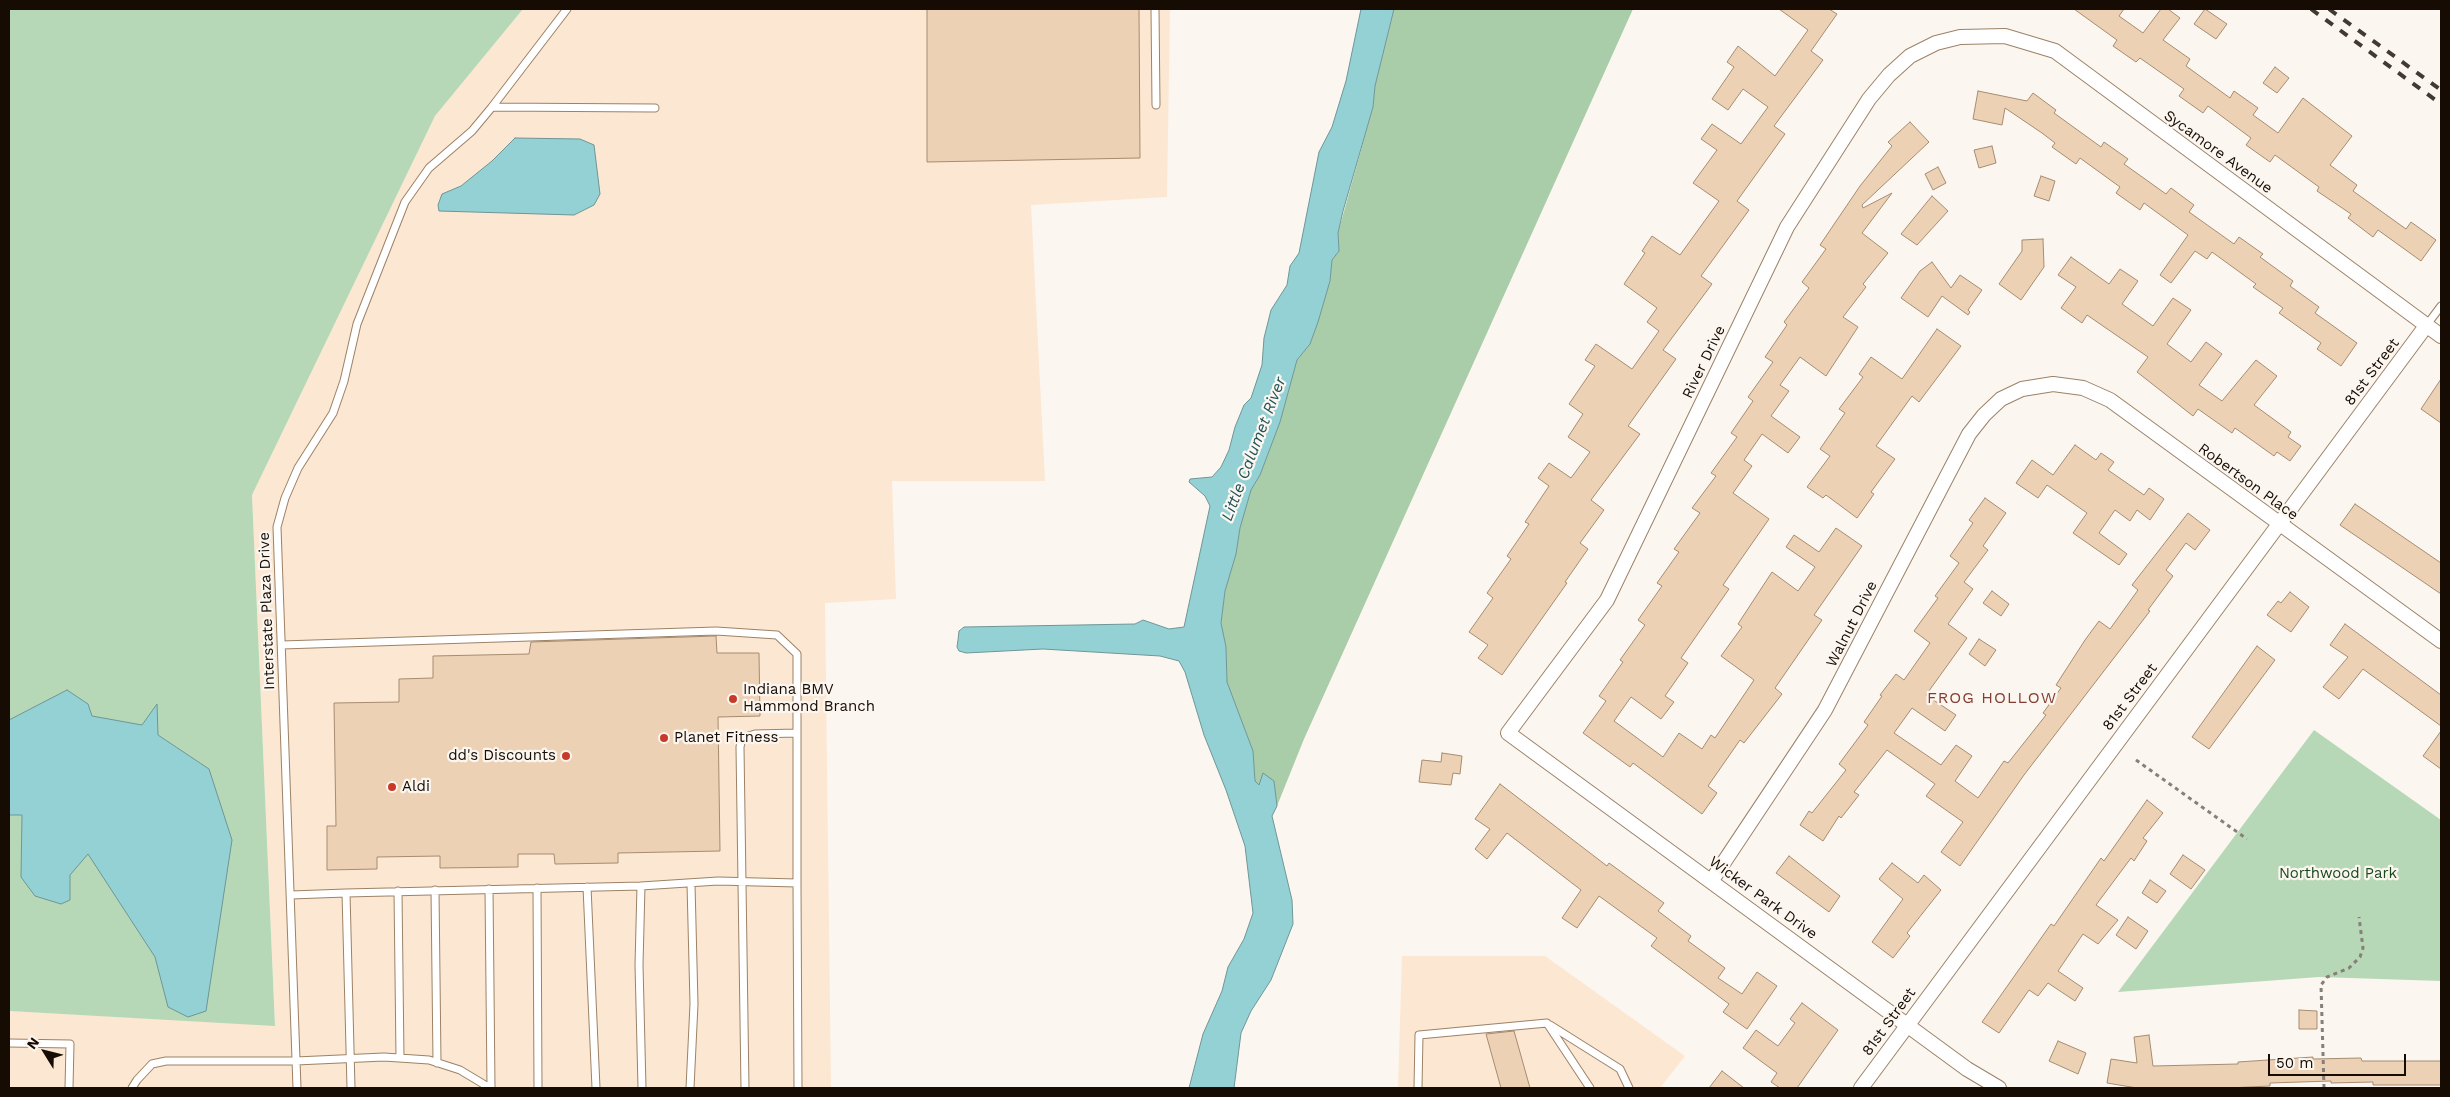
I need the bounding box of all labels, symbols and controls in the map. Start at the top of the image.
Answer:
street label: Sycamore Avenue [2160,107,2276,197]
street label: River Drive [1679,323,1729,401]
street label: 81st Street [2341,335,2403,409]
water label: Little Calumet River [1218,374,1290,524]
street label: Robertson Place [2194,440,2302,524]
street label: Interstate Plaza Drive [255,532,279,690]
street label: Walnut Drive [1823,578,1881,670]
street label: 81st Street [2099,660,2161,734]
place label: Indiana BMV Hammond Branch [743,681,875,716]
district label: FROG HOLLOW [1926,688,2058,708]
marker: Indiana BMV Hammond Branch [727,693,739,705]
place label: Planet Fitness [674,729,779,747]
marker: Planet Fitness [658,732,670,744]
place label: dd's Discounts [448,747,556,765]
marker: dd's Discounts [560,750,572,762]
place label: Aldi [402,778,430,796]
marker: Aldi [386,781,398,793]
street label: Wicker Park Drive [1705,853,1821,943]
park label: Northwood Park [2279,865,2397,883]
street label: 81st Street [1858,985,1920,1059]
north arrow [20,1027,70,1077]
text: N [23,1034,42,1052]
scale bar [2270,1044,2408,1076]
text: 50 m [2276,1054,2313,1072]

